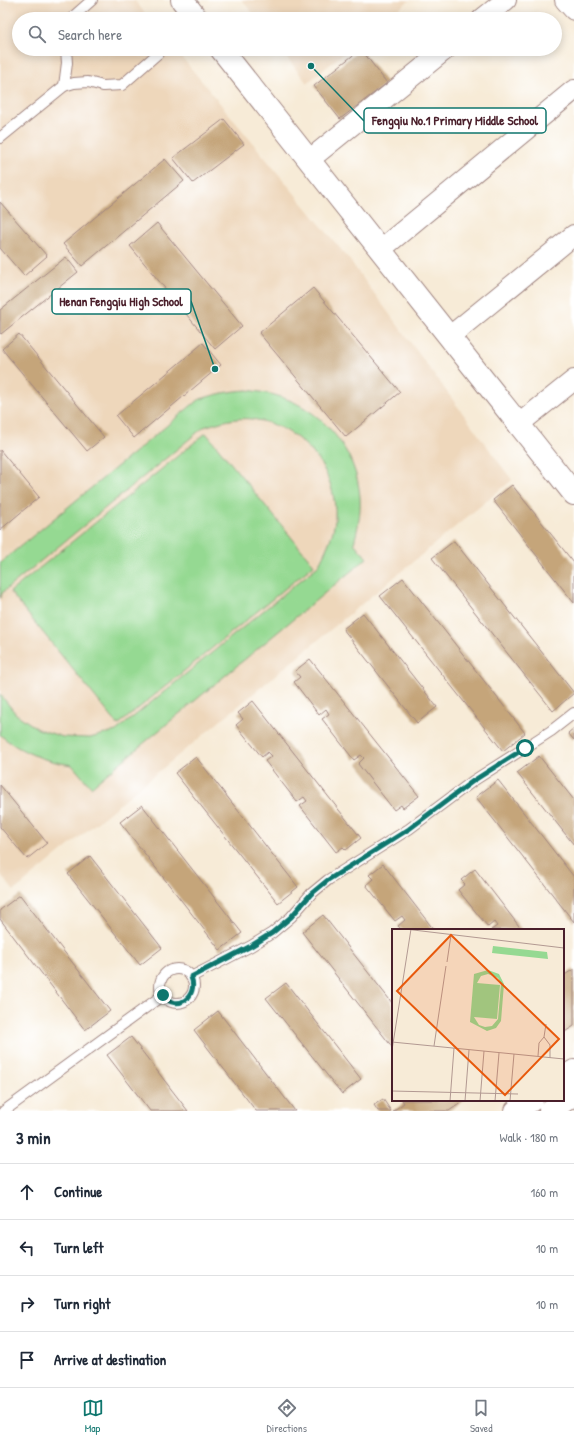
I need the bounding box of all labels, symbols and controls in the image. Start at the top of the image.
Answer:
search box [12,12,562,56]
icon: search [26,23,48,45]
text: Search here [58,24,122,45]
callout: Fengqiu No.1 Primary Middle School [364,108,546,133]
text: Fengqiu No.1 Primary Middle School [371,111,538,130]
callout: Henan Fengqiu High School [52,289,191,314]
text: Henan Fengqiu High School [59,292,183,311]
route start [516,739,534,757]
inset map [392,929,564,1101]
route end [154,986,172,1004]
text: 3 min [16,1126,51,1149]
text: Walk · 180 m [499,1128,558,1146]
icon: ahead [16,1181,38,1203]
text: Continue [54,1181,102,1202]
text: 160 m [530,1183,558,1201]
icon: left [16,1237,38,1259]
text: Turn left [54,1237,104,1258]
text: 10 m [536,1239,558,1257]
icon: right [16,1293,38,1315]
text: Turn right [54,1293,110,1314]
text: 10 m [536,1295,558,1313]
icon: arrive [16,1349,38,1371]
text: Arrive at destination [54,1349,166,1370]
tab: Map [82,1397,104,1435]
tab: Directions [267,1397,307,1435]
tab: Saved [470,1397,492,1435]

